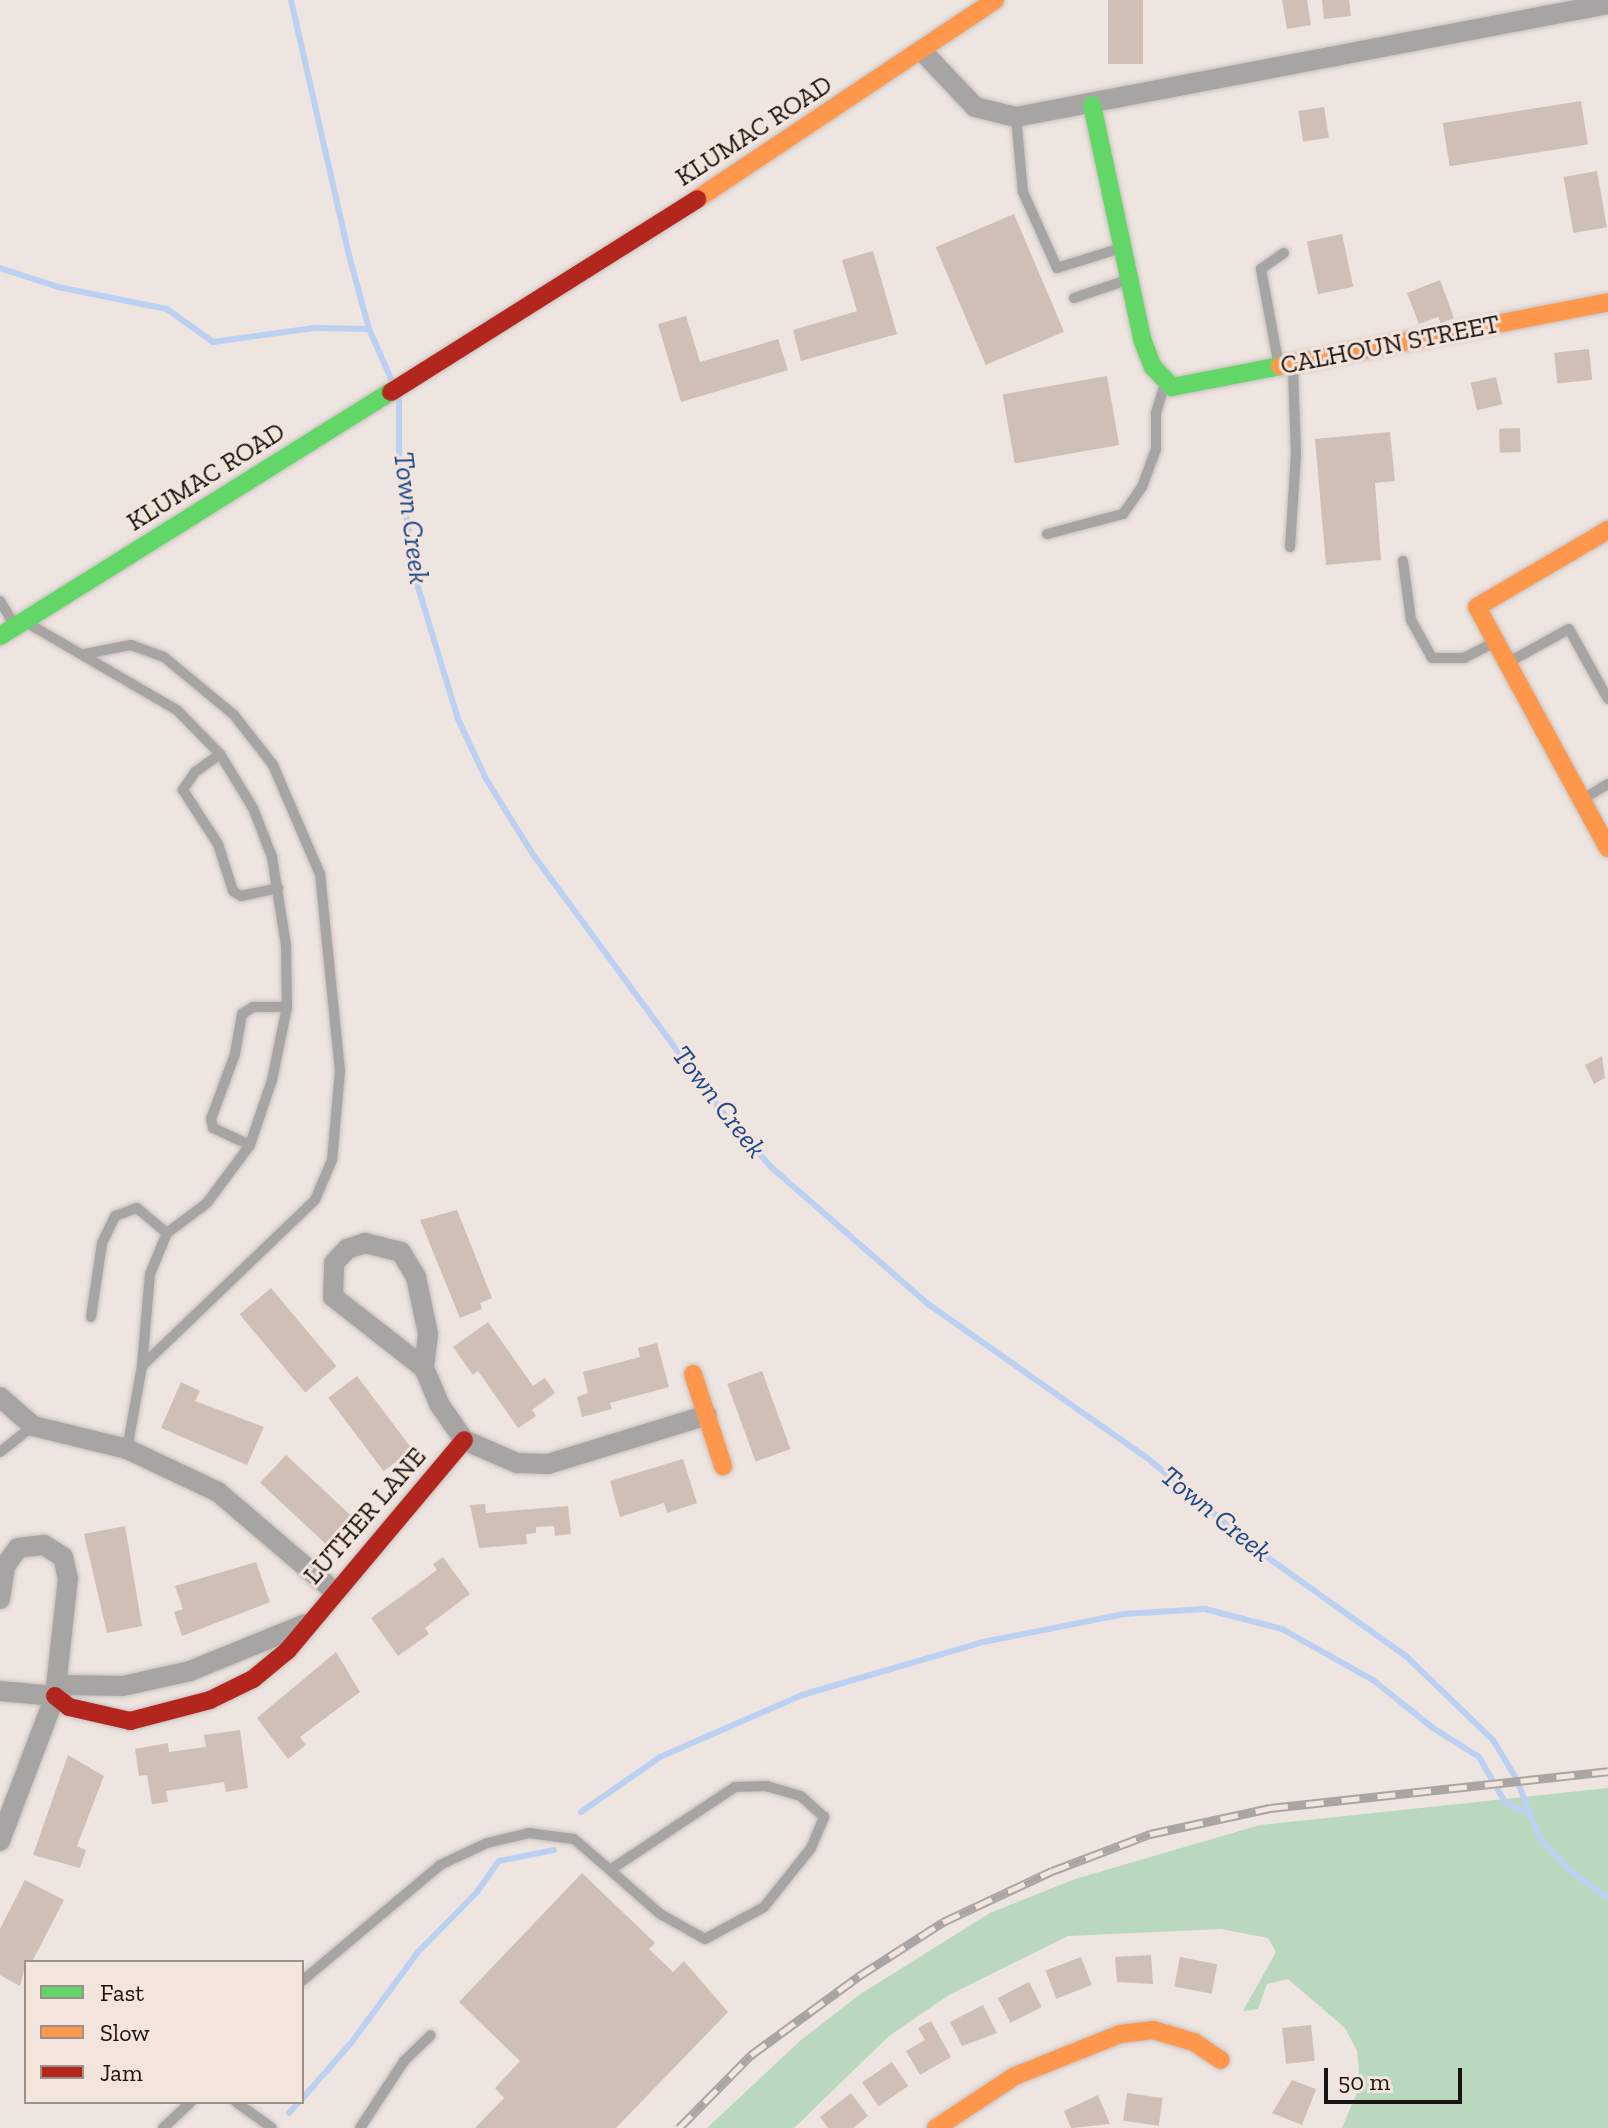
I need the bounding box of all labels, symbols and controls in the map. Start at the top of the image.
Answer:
street label: KLUMAC ROAD [670,69,838,193]
street label: CALHOUN STREET [1278,308,1502,382]
street label: KLUMAC ROAD [121,416,291,538]
water label: Town Creek [386,450,436,586]
water label: Town Creek [665,1039,773,1165]
street label: LUTHER LANE [297,1441,433,1591]
water label: Town Creek [1154,1459,1278,1569]
legend [24,1960,304,2104]
text: Fast [100,1978,144,2007]
text: Slow [100,2018,150,2047]
scale bar [1328,2052,1466,2102]
text: Jam [100,2058,143,2087]
text: 50 m [1338,2067,1390,2096]

